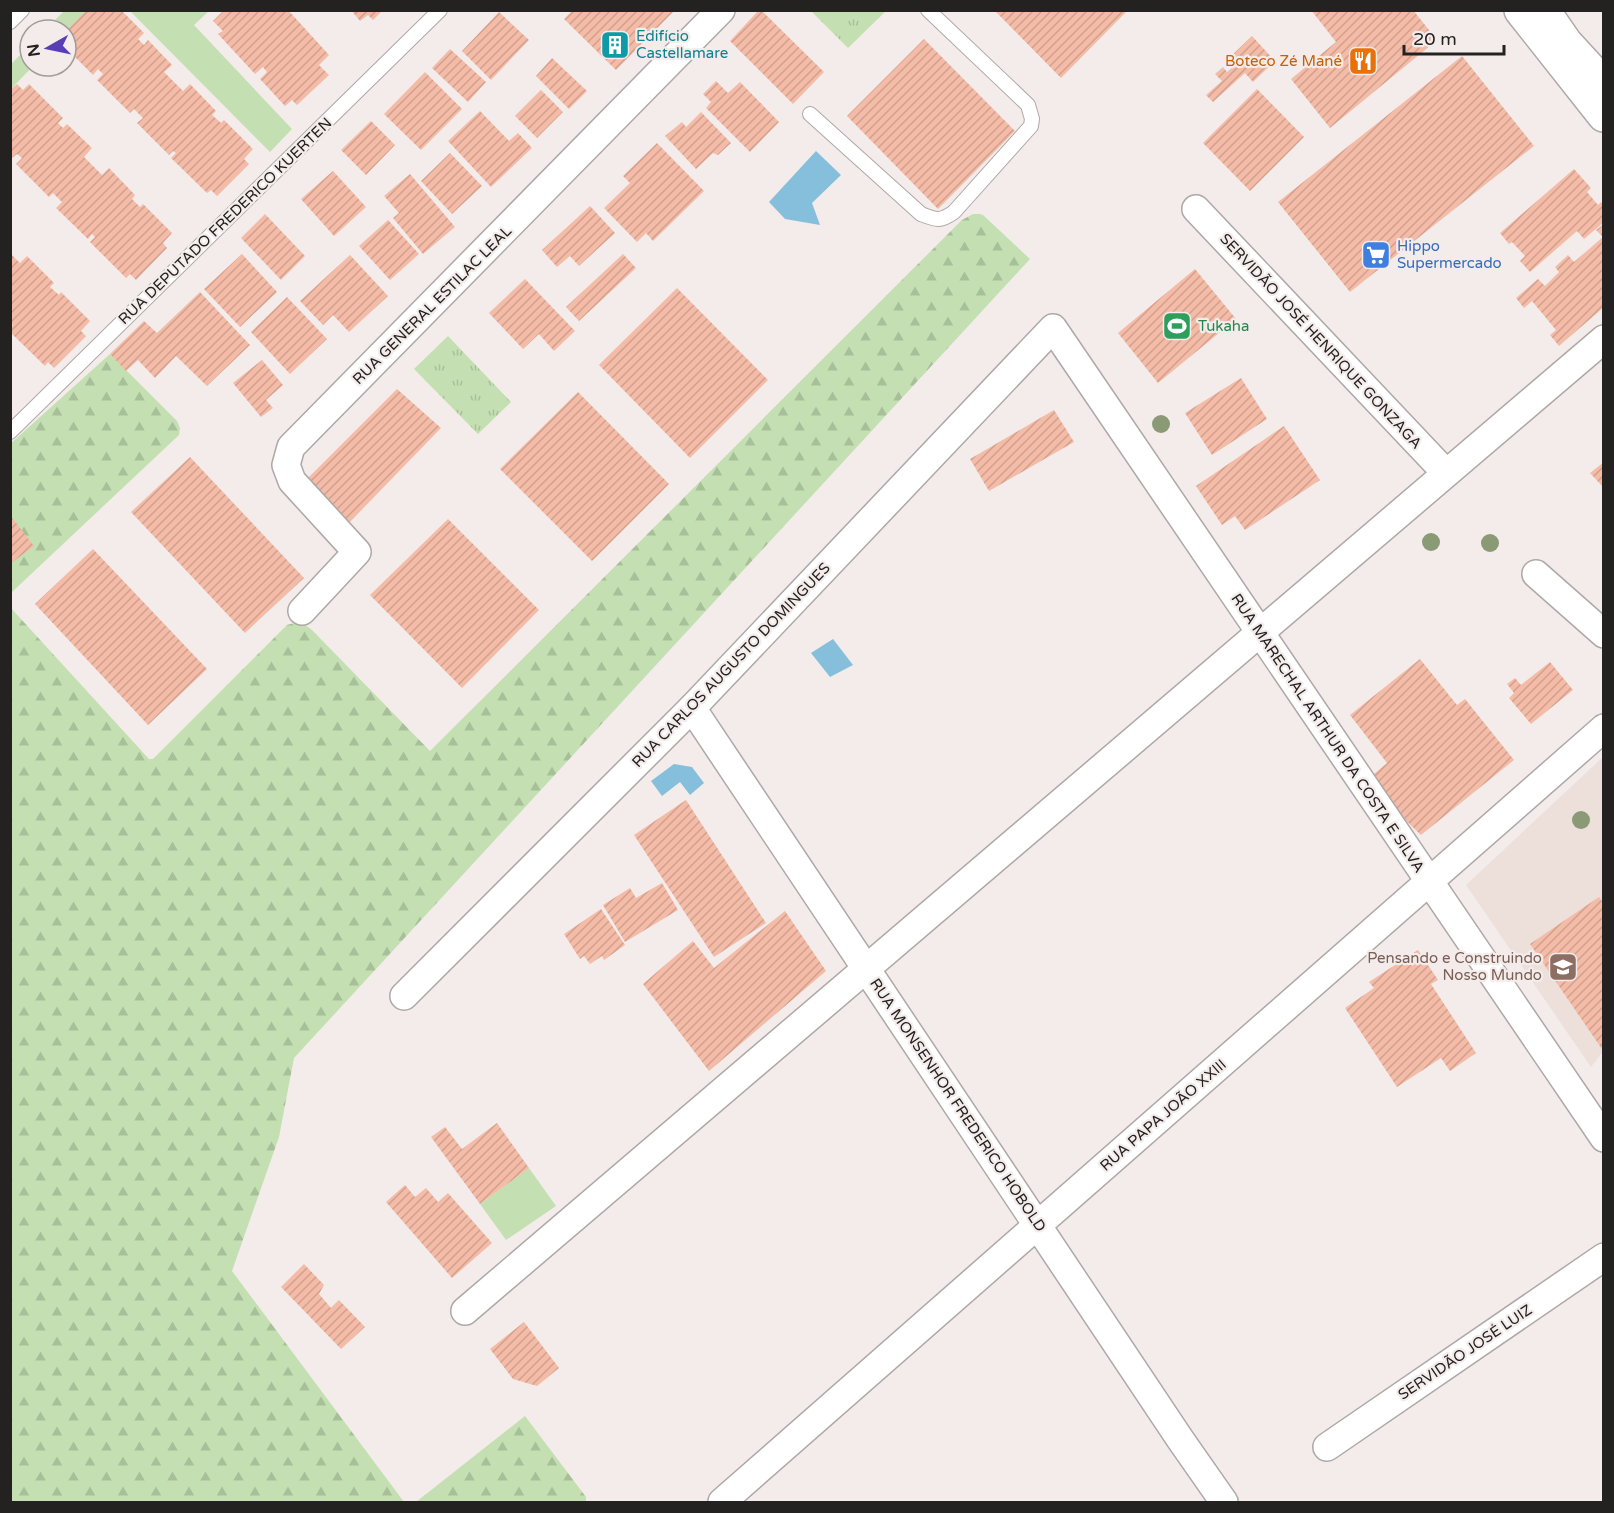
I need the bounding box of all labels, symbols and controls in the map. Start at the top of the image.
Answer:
north arrow [18,18,78,78]
scale bar [1404,18,1504,56]
place label: Edifício Castellamare [636,27,728,62]
text: 20 m [1413,28,1457,50]
building icon: Edifício Castellamare [599,29,631,61]
text: N [23,42,45,58]
restaurant icon: Boteco Zé Mané [1347,45,1379,77]
place label: Boteco Zé Mané [1225,52,1342,70]
street label: RUA DEPUTADO FREDERICO KUERTEN [115,114,335,328]
street label: RUA GENERAL ESTILAC LEAL [349,222,515,388]
street label: SERVIDÃO JOSÉ HENRIQUE GONZAGA [1216,230,1426,452]
place label: Hippo Supermercado [1397,237,1502,272]
supermarket icon: Hippo Supermercado [1360,239,1392,271]
sports icon: Tukaha [1161,310,1193,342]
place label: Tukaha [1198,317,1249,335]
street label: RUA CARLOS AUGUSTO DOMINGUES [628,559,834,771]
street label: RUA MARECHAL ARTHUR DA COSTA E SILVA [1228,590,1428,876]
place label: Pensando e Construindo Nosso Mundo [1367,949,1542,984]
school or university icon: Pensando e Construindo Nosso Mundo [1547,951,1579,983]
street label: RUA MONSENHOR FREDERICO HOBOLD [866,975,1050,1235]
street label: RUA PAPA JOÃO XXIII [1096,1055,1230,1175]
street label: SERVIDÃO JOSÉ LUIZ [1395,1300,1535,1404]

